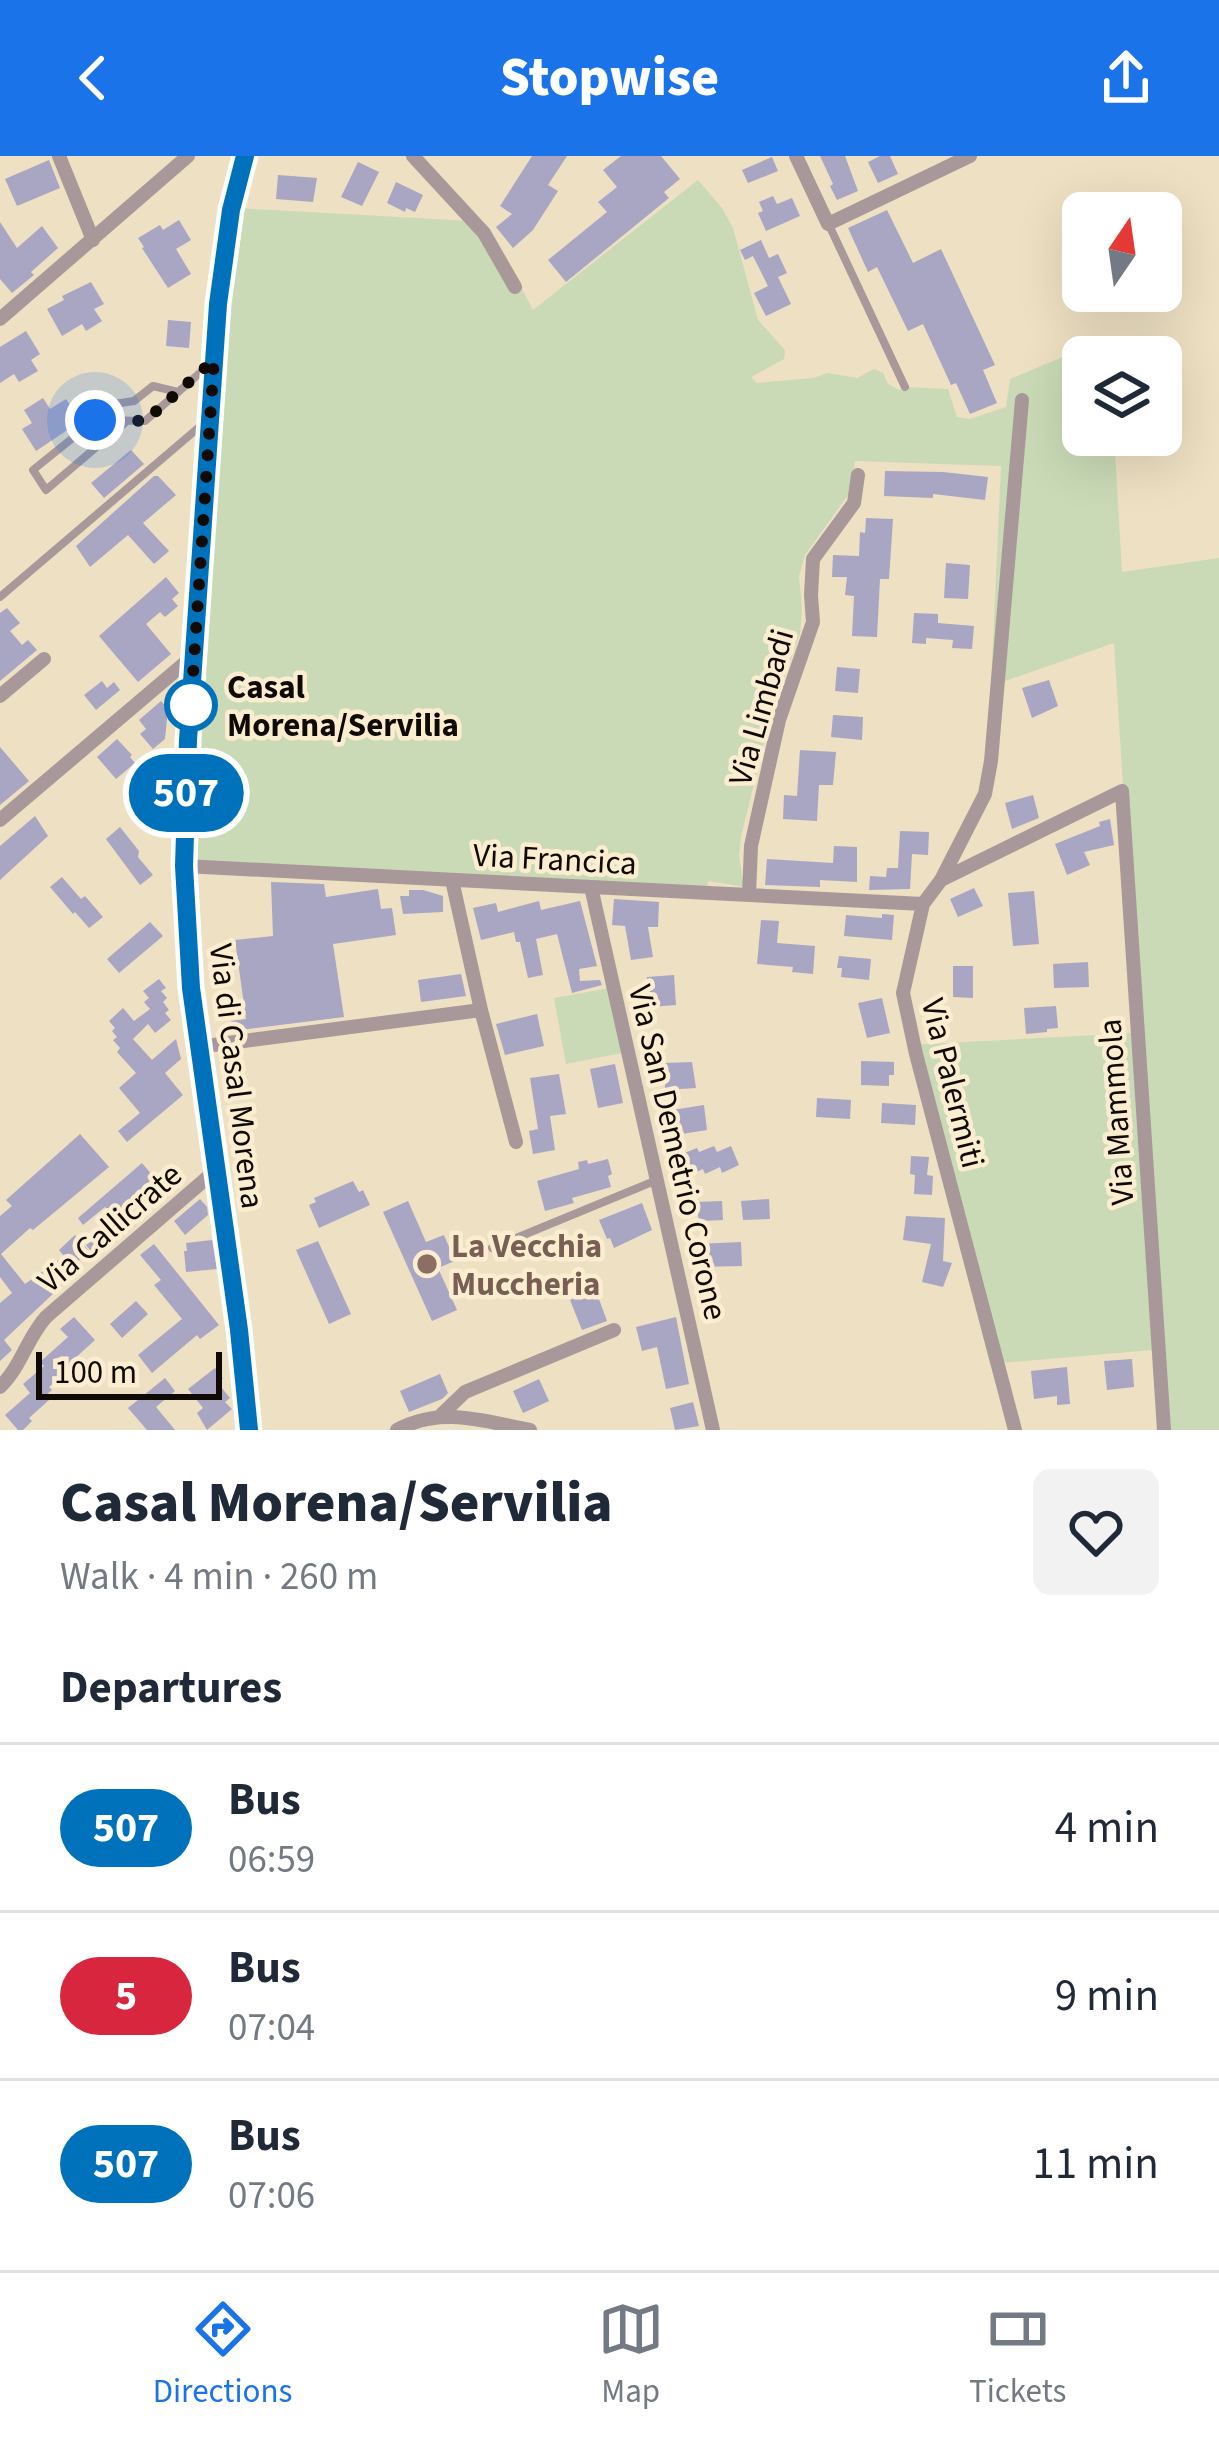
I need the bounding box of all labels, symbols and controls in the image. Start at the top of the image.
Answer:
text: Stopwise [500,40,719,117]
icon: back [60,45,126,111]
icon: share [1093,45,1159,111]
north arrow [1062,192,1182,312]
map controls [1062,192,1182,456]
button: layers [1062,336,1182,456]
your location [65,390,125,450]
street label: Via Limbadi [717,624,806,791]
place label: Casal Morena/Servilia [227,664,459,749]
marker: Casal Morena/Servilia [166,680,216,730]
line badge: 507 [117,754,255,832]
text: 507 [153,763,219,823]
street label: Via Francica [472,832,638,887]
street label: Via di Casal Morena [197,941,276,1211]
street label: Via San Demetrio Corone [616,980,739,1325]
street label: Via Palermiti [909,994,996,1173]
street label: Via Mammola [1087,1017,1146,1207]
street label: Via Callicrate [27,1152,192,1304]
place label: La Vecchia Muccheria [451,1223,602,1308]
marker: La Vecchia Muccheria [414,1251,440,1277]
scale bar [36,1346,222,1399]
text: 100 m [54,1349,137,1396]
text: Casal Morena/Servilia [60,1463,613,1544]
button: heart [1033,1469,1159,1595]
text: Walk · 4 min · 260 m [60,1549,378,1605]
text: Departures [60,1656,282,1720]
text: Bus [228,1768,301,1832]
text: 4 min [1055,1796,1159,1860]
text: 507 [93,1798,159,1858]
text: 06:59 [228,1832,315,1888]
text: Bus [228,1936,301,2000]
text: 9 min [1055,1964,1159,2028]
text: 5 [115,1966,137,2026]
text: 07:04 [228,2000,315,2056]
text: Bus [228,2104,301,2168]
text: 11 min [1032,2132,1159,2196]
text: 507 [93,2134,159,2194]
text: 07:06 [228,2168,315,2224]
tab: Directions [153,2296,292,2415]
tab: Map [598,2296,664,2415]
tab: Tickets [969,2296,1066,2415]

